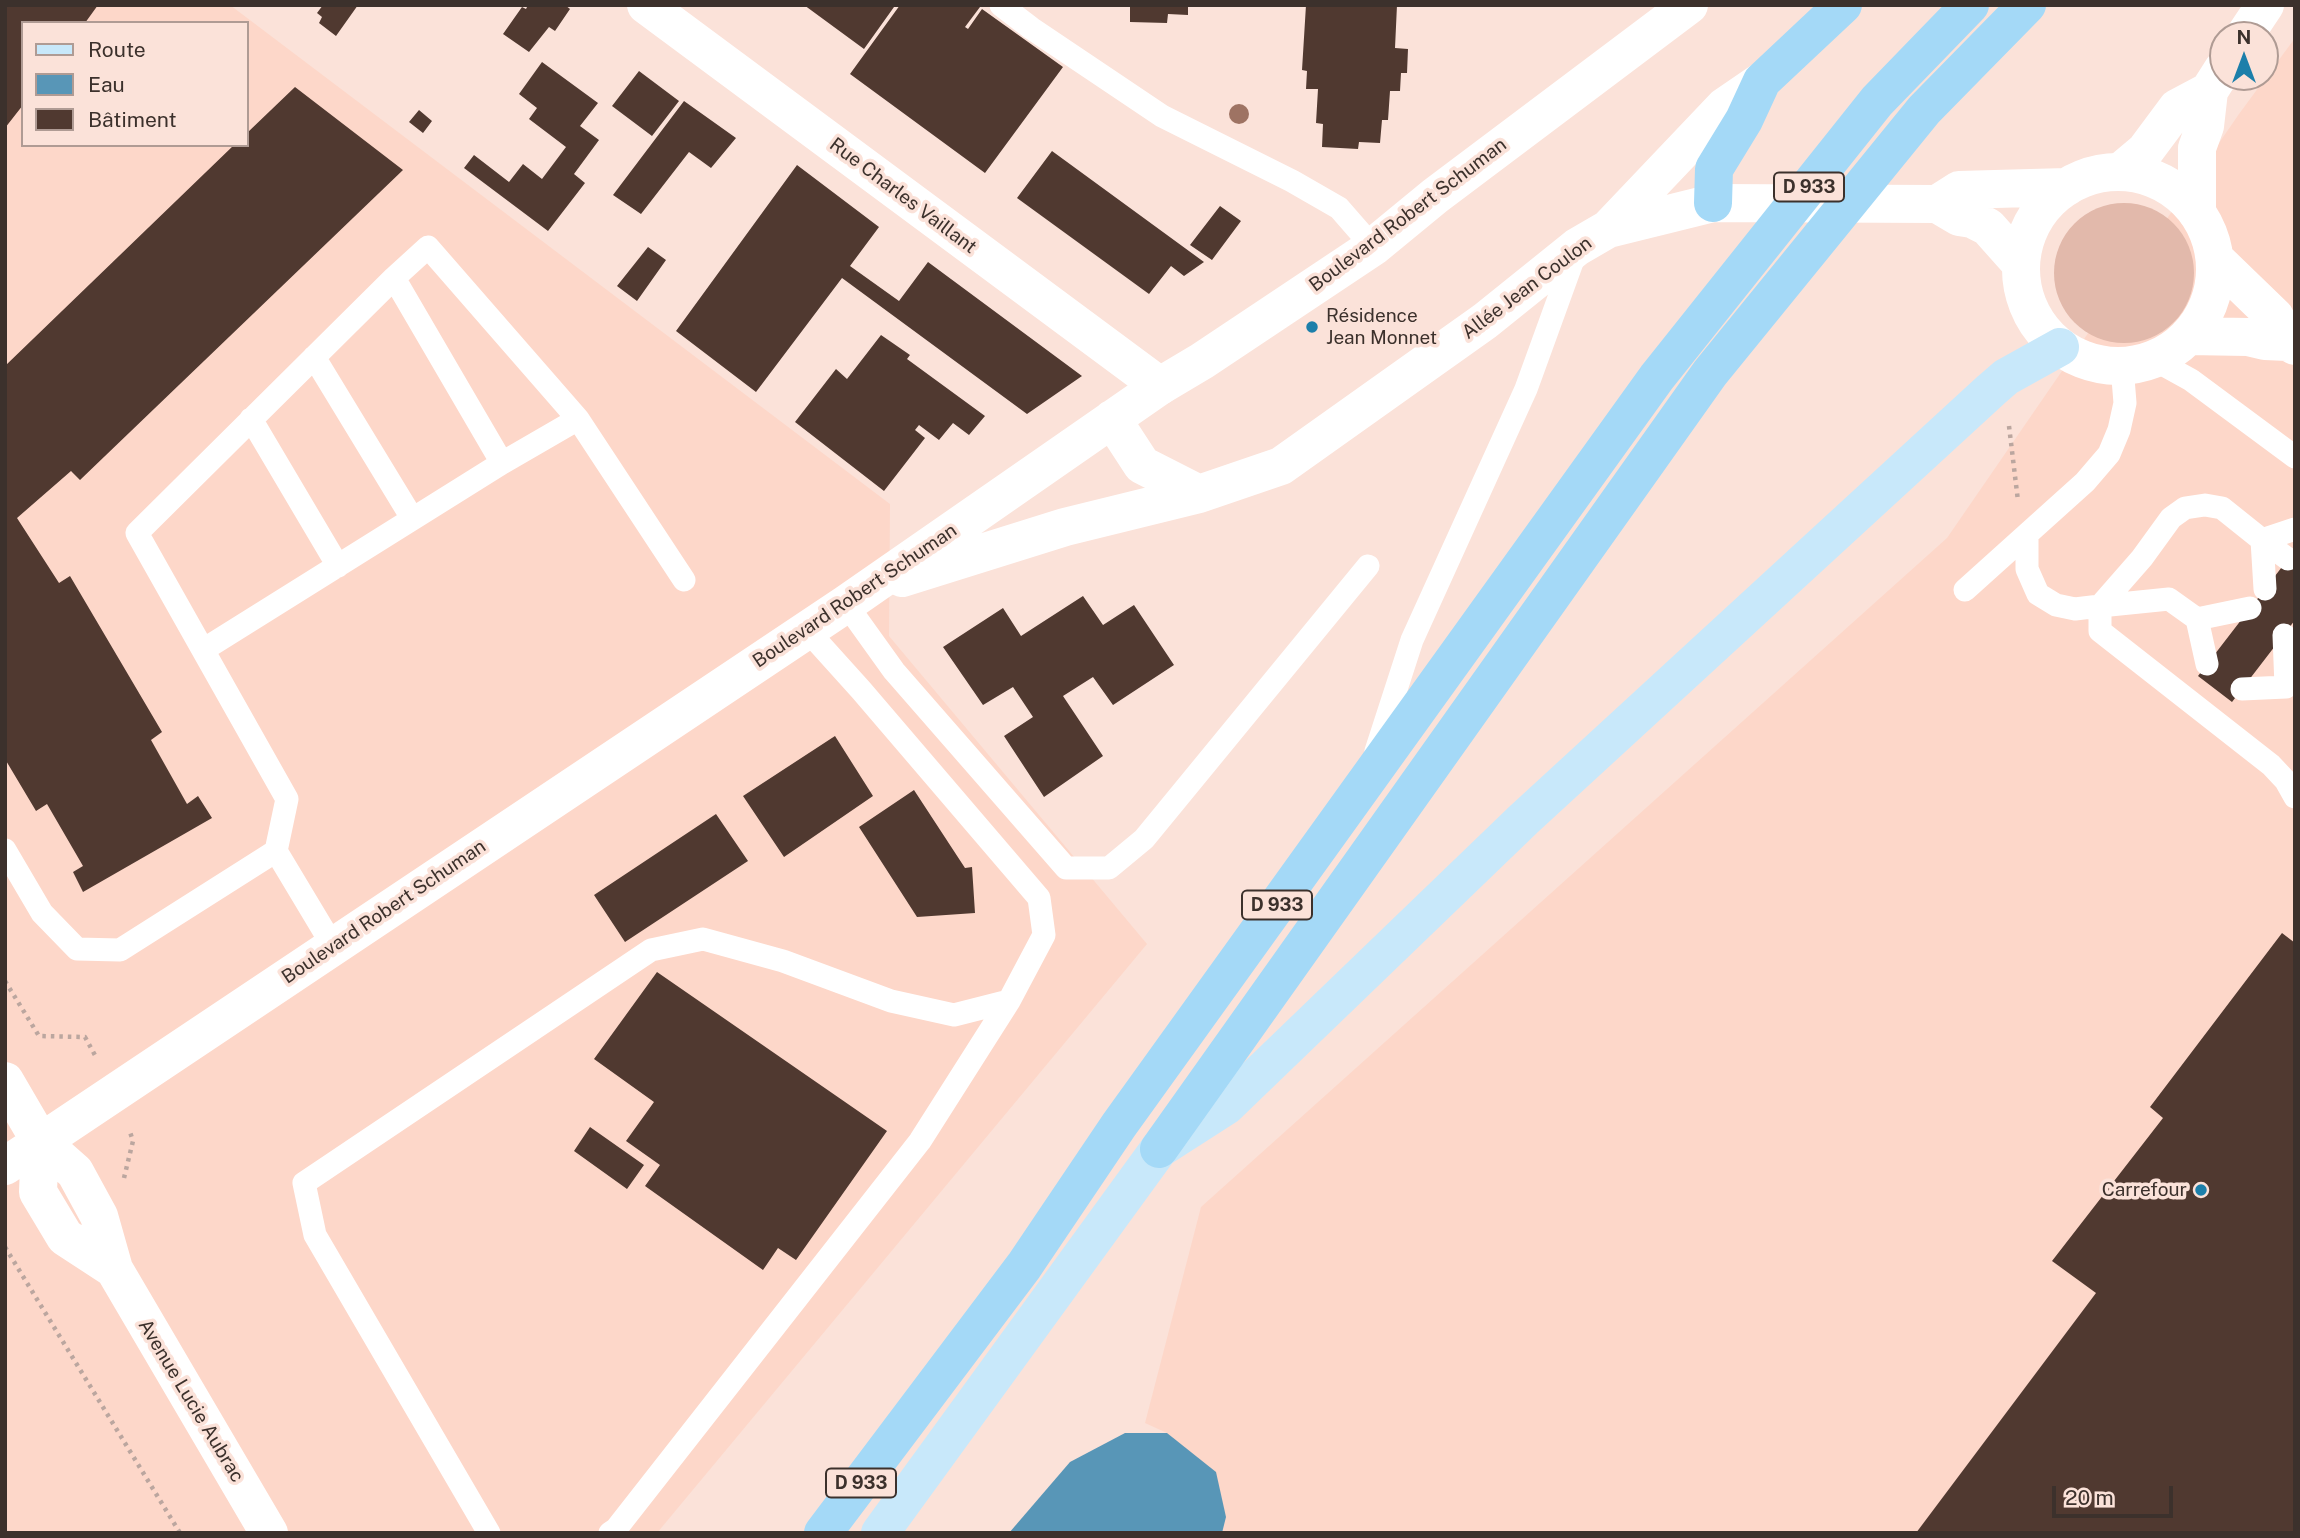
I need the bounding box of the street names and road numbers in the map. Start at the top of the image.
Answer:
street label: Rue Charles Vaillant [825,133,981,259]
street label: Boulevard Robert Schuman [1305,133,1511,297]
road number: D 933 [1774,172,1844,202]
street label: Allée Jean Coulon [1458,232,1596,344]
street label: Boulevard Robert Schuman [749,519,961,673]
street label: Boulevard Robert Schuman [278,835,490,989]
road number: D 933 [1242,890,1312,920]
street label: Avenue Lucie Aubrac [133,1315,249,1487]
road number: D 933 [826,1468,896,1498]

